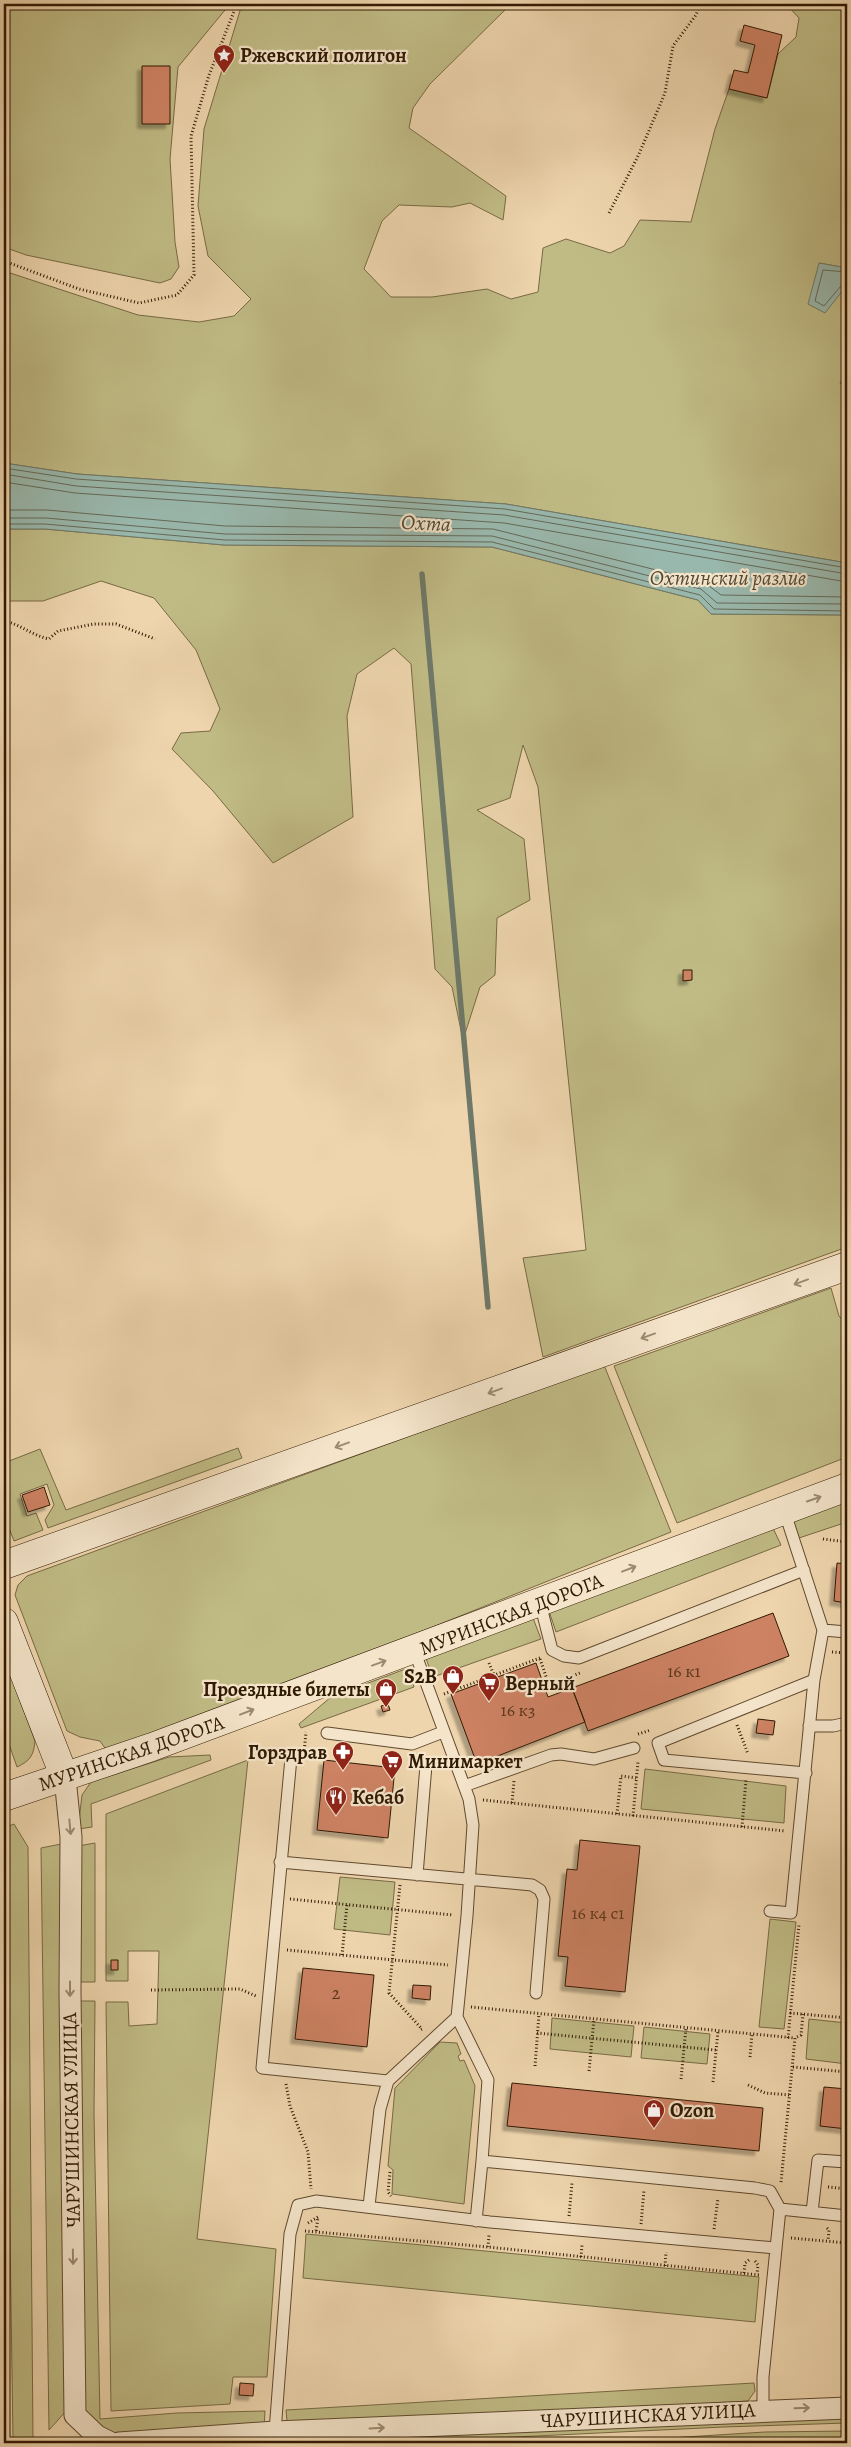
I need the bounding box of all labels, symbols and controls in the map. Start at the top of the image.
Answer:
place label: Ржевский полигон [240,42,407,69]
place icon: Ржевский полигон [212,43,236,74]
water label: Охта [400,508,452,538]
water label: Охтинский разлив [650,564,806,592]
one-way arrow [794,1278,810,1287]
one-way arrow [641,1332,656,1341]
one-way arrow [488,1387,503,1396]
one-way arrow [335,1441,350,1450]
one-way arrow [805,1494,821,1503]
one-way arrow [621,1564,636,1573]
street label: МУРИНСКАЯ ДОРОГА [416,1567,607,1662]
one-way arrow [370,1658,386,1667]
house number: 16 к1 [667,1659,701,1683]
place label: S2B [404,1663,437,1690]
shop icon: S2B [441,1664,465,1695]
place label: Верный [505,1670,575,1697]
supermarket icon: Верный [477,1671,501,1702]
place label: Проездные билеты [203,1676,370,1703]
shop icon: Проездные билеты [374,1677,398,1708]
house number: 16 к3 [501,1698,535,1722]
one-way arrow [239,1707,254,1716]
street label: МУРИНСКАЯ ДОРОГА [35,1709,228,1798]
place label: Горздрав [248,1739,327,1766]
pharmacy icon: Горздрав [331,1740,355,1771]
place label: Минимаркет [408,1748,523,1775]
supermarket icon: Минимаркет [380,1749,404,1780]
place label: Кебаб [352,1784,404,1811]
restaurant icon: Кебаб [324,1785,348,1816]
one-way arrow [65,1818,74,1834]
house number: 16 к4 с1 [571,1901,625,1925]
one-way arrow [65,1980,75,1997]
house number: 2 [332,1981,341,2005]
street label: ЧАРУШИНСКАЯ УЛИЦА [56,2012,87,2228]
place label: Ozon [670,2097,714,2124]
shop icon: Ozon [642,2098,666,2129]
one-way arrow [68,2248,78,2264]
street label: ЧАРУШИНСКАЯ УЛИЦА [540,2396,756,2435]
one-way arrow [794,2404,810,2413]
one-way arrow [369,2423,385,2432]

